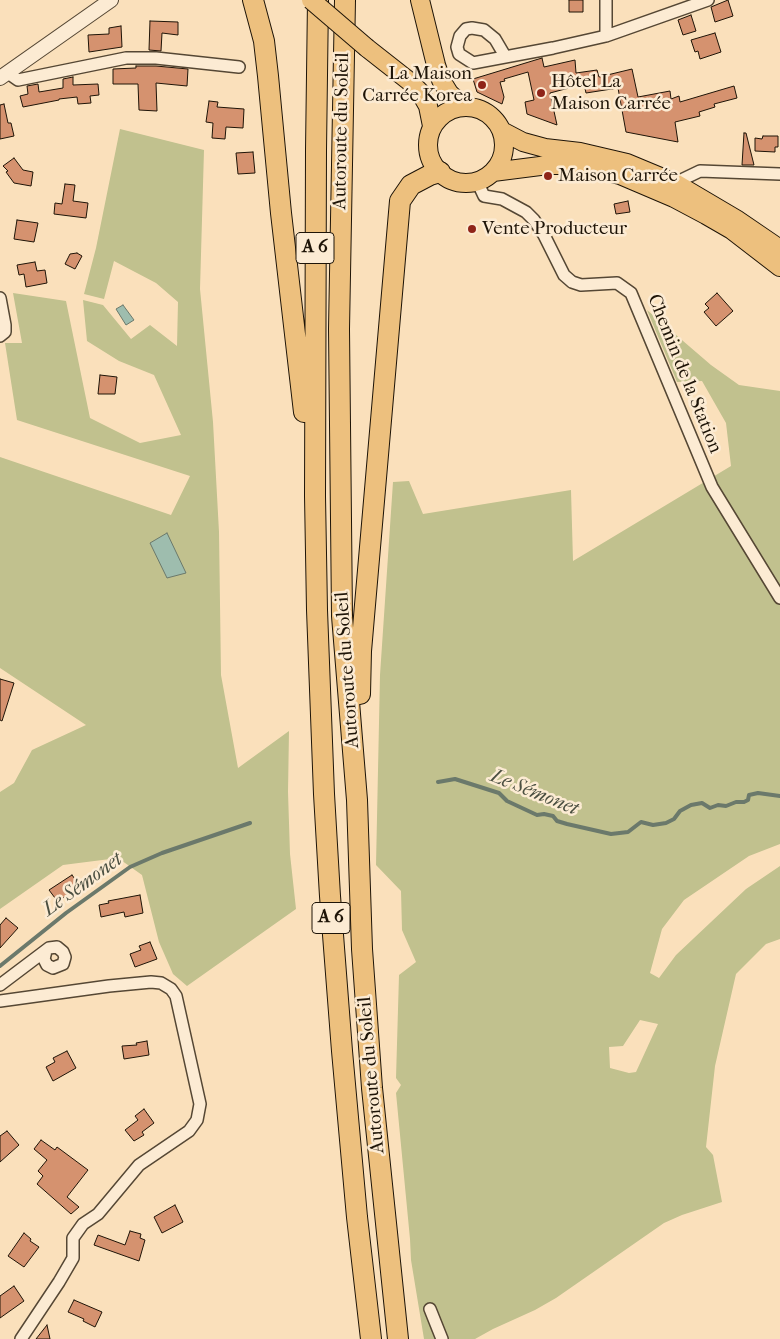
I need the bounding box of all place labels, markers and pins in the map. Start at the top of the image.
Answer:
place label: La Maison Carrée Korea [362,63,472,107]
place label: Hôtel La Maison Carrée [551,71,671,115]
marker: La Maison Carrée Korea [476,79,488,91]
marker: Hôtel La Maison Carrée [535,87,547,99]
place label: Maison Carrée [558,165,678,187]
marker: Maison Carrée [542,170,554,182]
place label: Vente Producteur [482,218,627,240]
marker: Vente Producteur [466,223,478,235]

